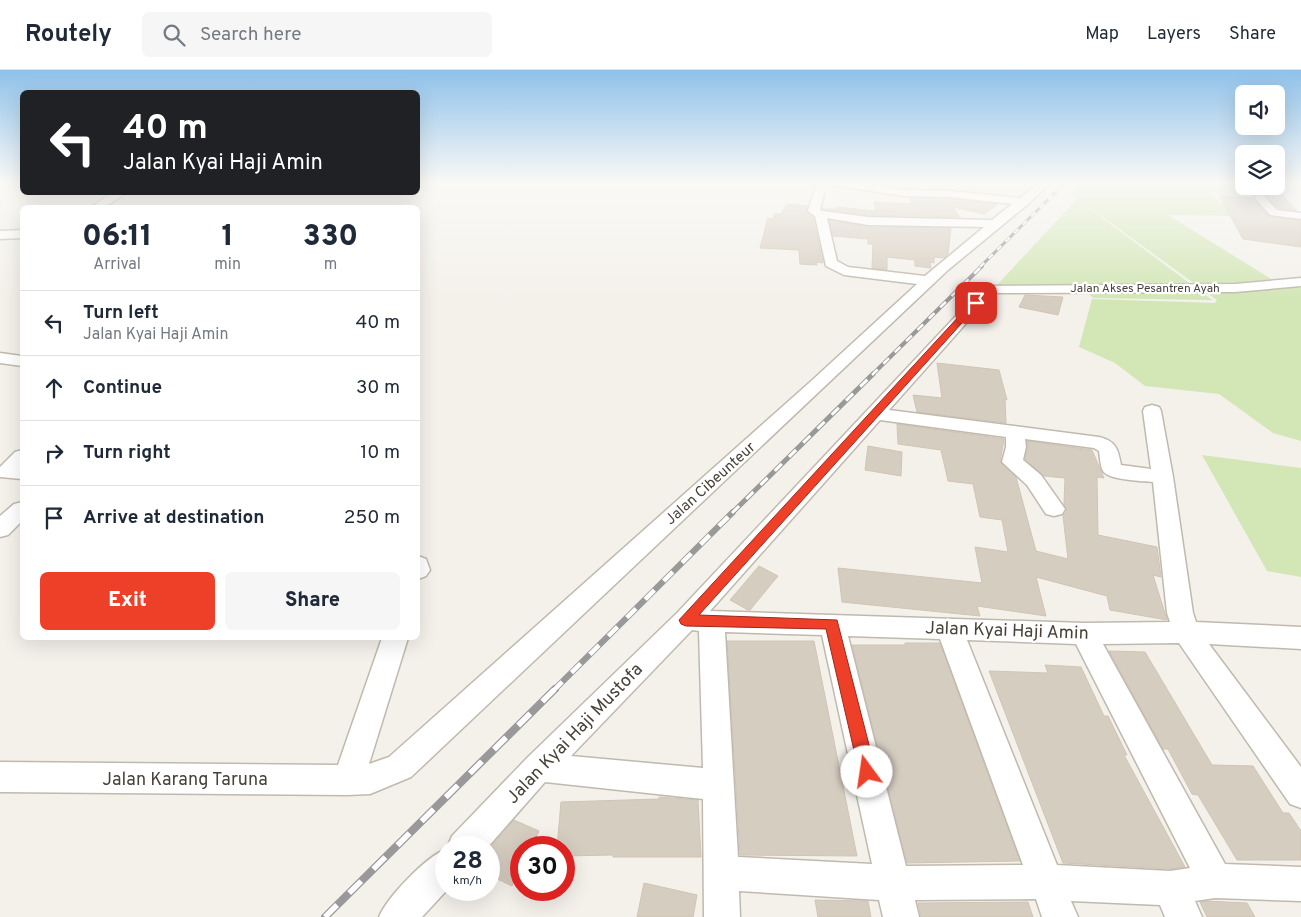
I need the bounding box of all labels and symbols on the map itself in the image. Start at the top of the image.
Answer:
street label: Jalan Akses Pesantren Ayah [1070,281,1220,297]
pin [955,282,997,324]
street label: Jalan Cibeunteur [662,438,760,530]
street label: Jalan Kyai Haji Amin [925,617,1089,646]
street label: Jalan Kyai Haji Mustofa [502,659,648,809]
position arrow [840,745,892,797]
street label: Jalan Karang Taruna [102,769,268,792]
speed limit sign: 30 [510,836,575,901]

